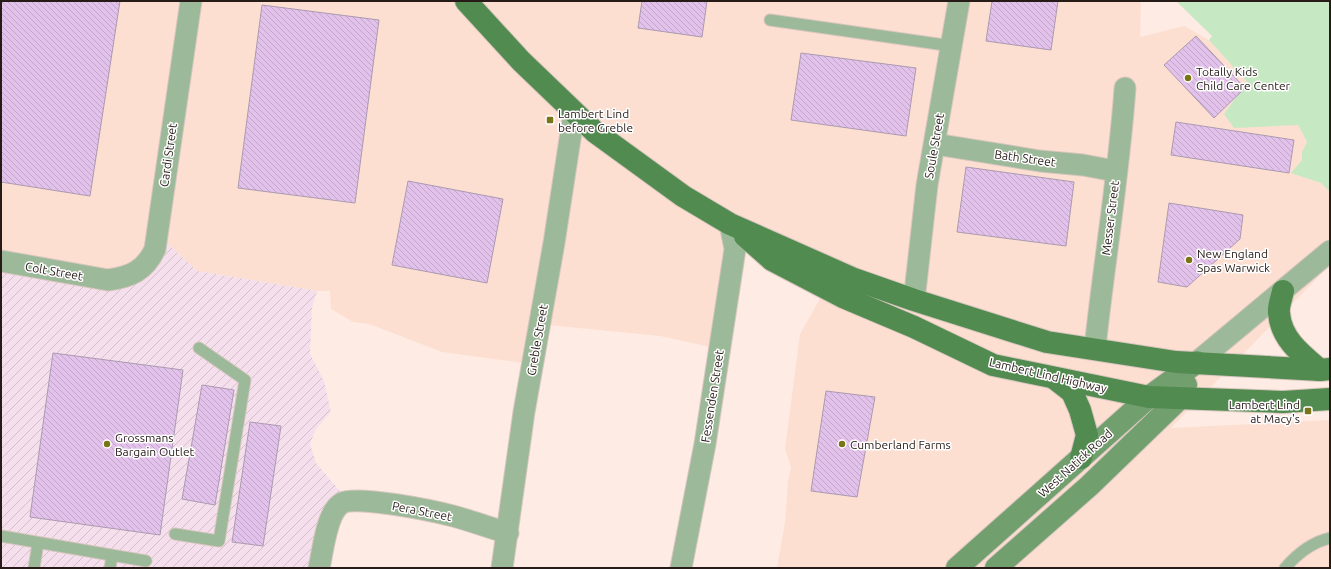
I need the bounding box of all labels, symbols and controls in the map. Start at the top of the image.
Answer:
place label: Totally Kids Child Care Center [1196,65,1291,92]
marker: Totally Kids Child Care Center [1183,73,1193,83]
place label: Lambert Lind before Greble [558,107,633,134]
street label: Soule Street [922,112,946,180]
marker: Lambert Lind before Greble [545,115,555,125]
street label: Cardi Street [157,122,179,188]
street label: Bath Street [994,147,1057,169]
street label: Messer Street [1099,180,1121,256]
place label: New England Spas Warwick [1197,247,1270,274]
marker: New England Spas Warwick [1184,255,1194,265]
street label: Colt Street [24,260,84,283]
street label: Greble Street [524,303,550,377]
street label: Fessenden Street [698,349,726,443]
street label: Lambert Lind Highway [988,355,1108,395]
place label: Lambert Lind at Macy's [1229,398,1300,425]
marker: Lambert Lind at Macy's [1303,406,1313,416]
street label: West Natick Road [1035,427,1115,499]
place label: Grossmans Bargain Outlet [115,431,195,458]
place label: Cumberland Farms [850,438,951,451]
marker: Grossmans Bargain Outlet [102,439,112,449]
marker: Cumberland Farms [837,439,847,449]
street label: Pera Street [391,499,453,523]

